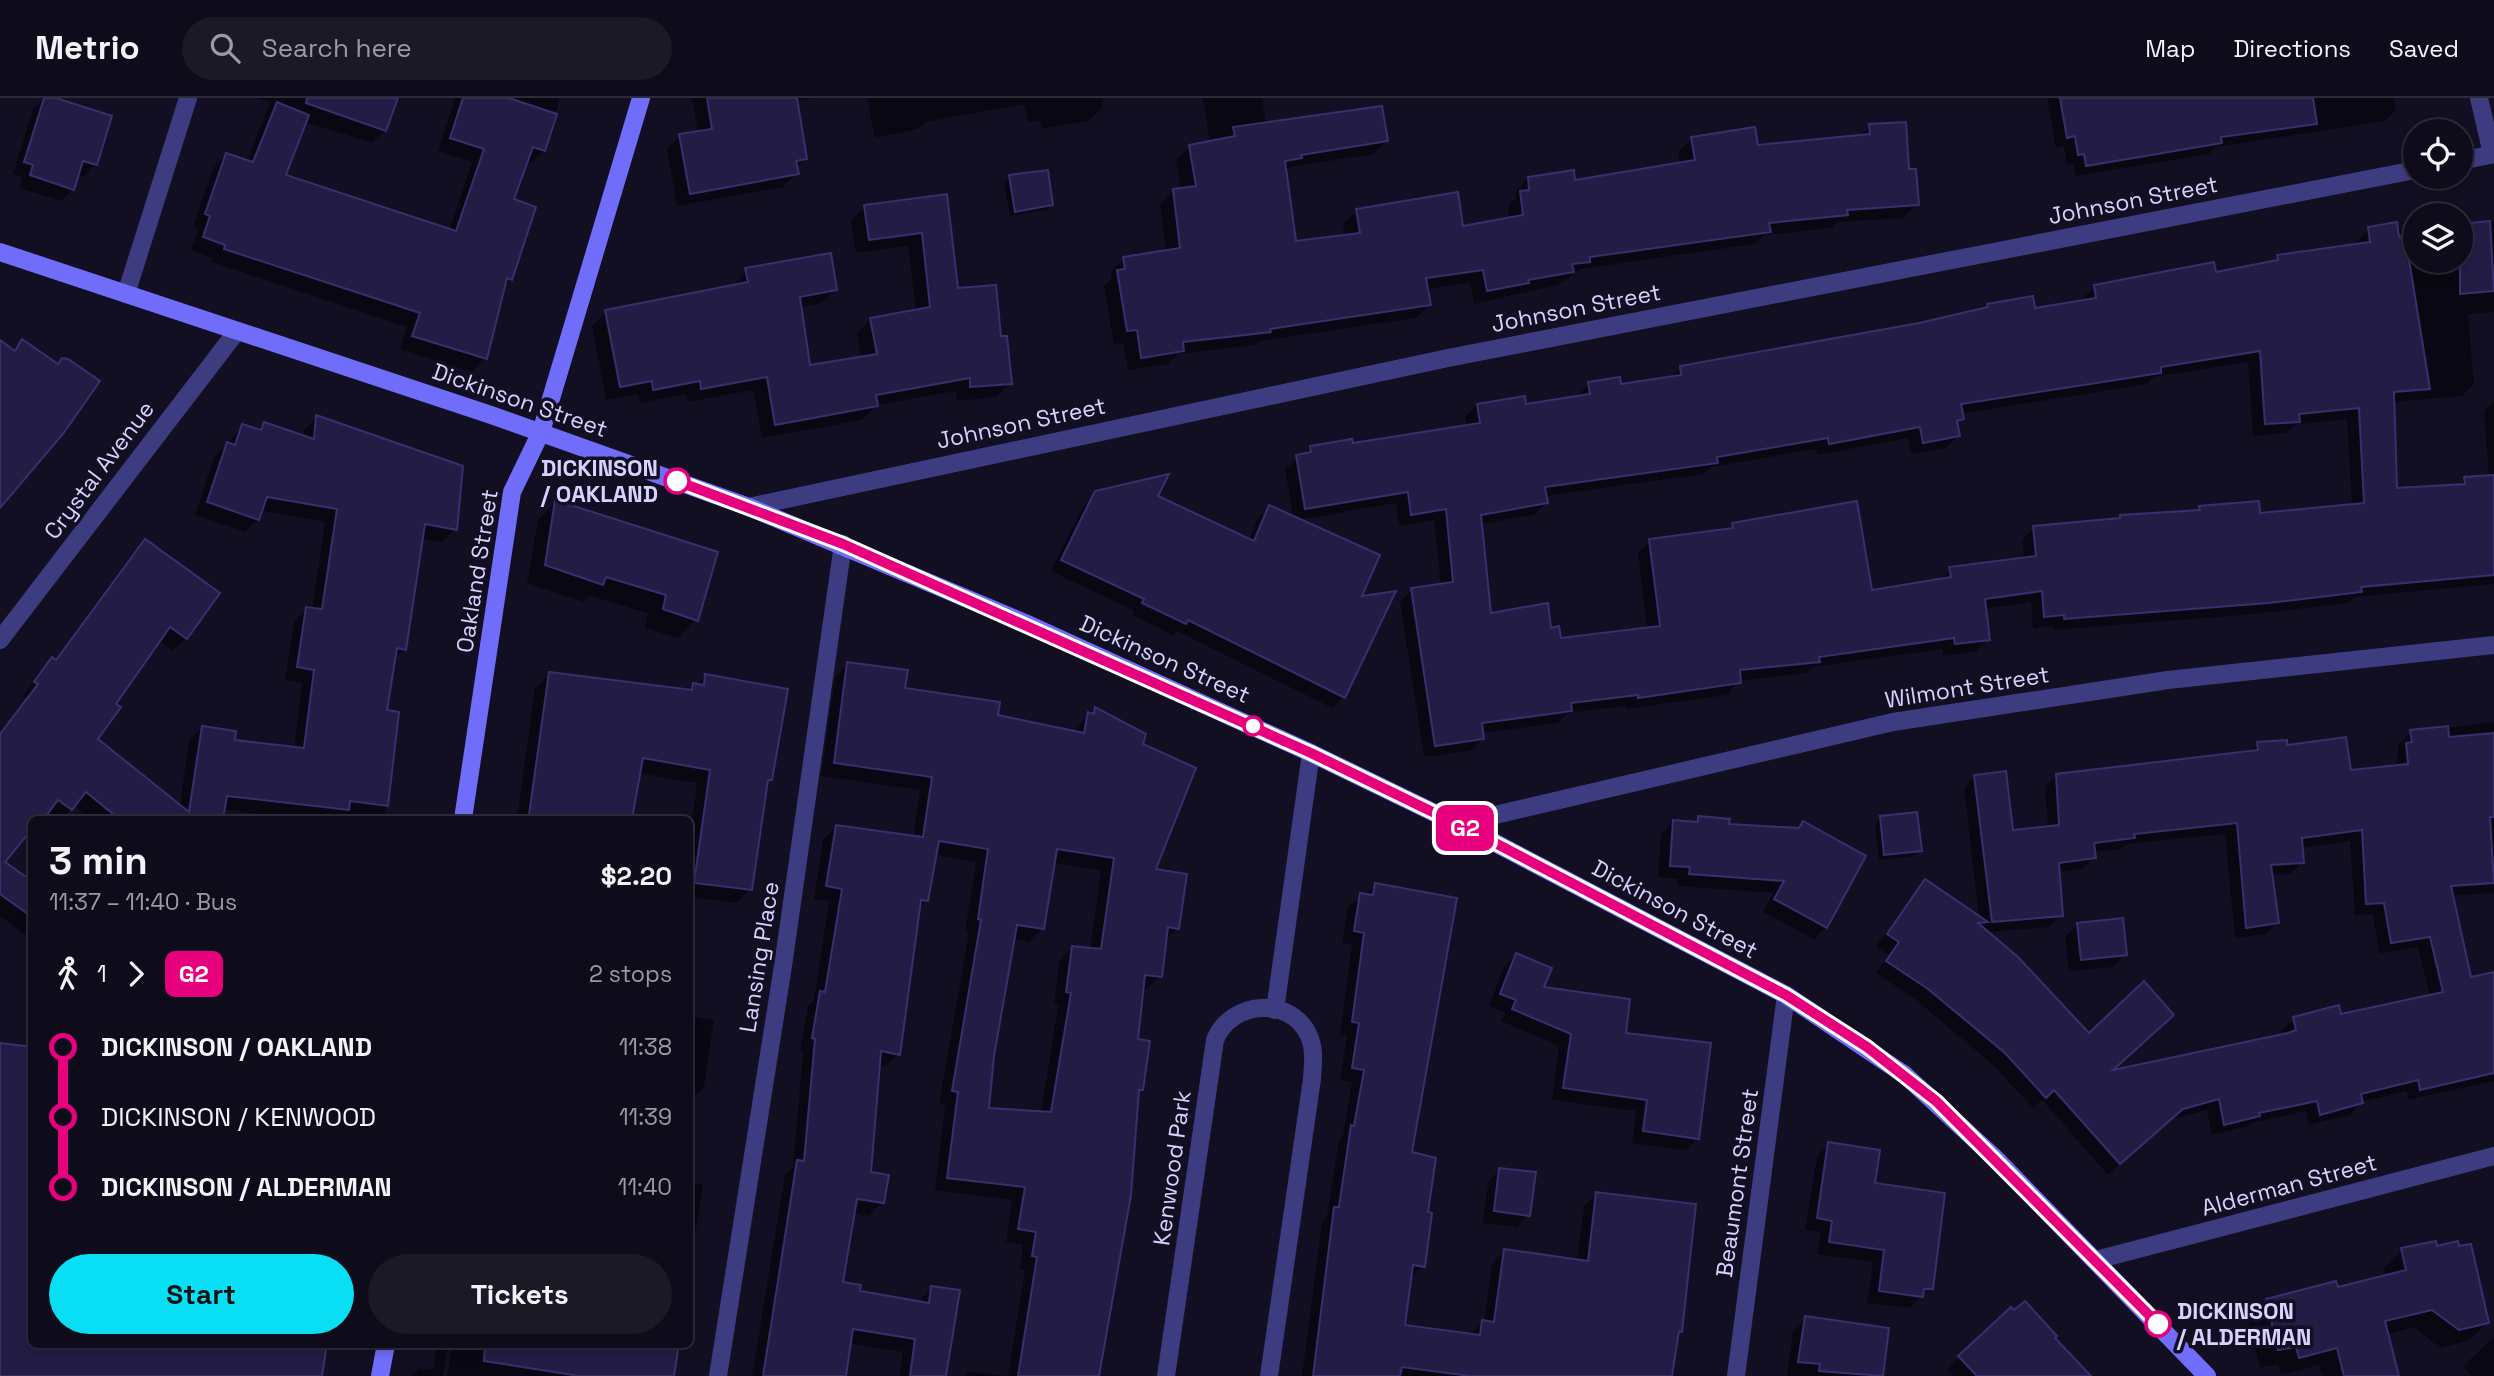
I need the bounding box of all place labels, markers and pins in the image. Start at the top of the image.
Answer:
place label: DICKINSON / OAKLAND [540,453,658,509]
marker: DICKINSON / OAKLAND [664,468,690,494]
unlabelled marker [1243,716,1263,736]
place label: DICKINSON / ALDERMAN [2176,1296,2311,1352]
marker: DICKINSON / ALDERMAN [2145,1311,2171,1337]

